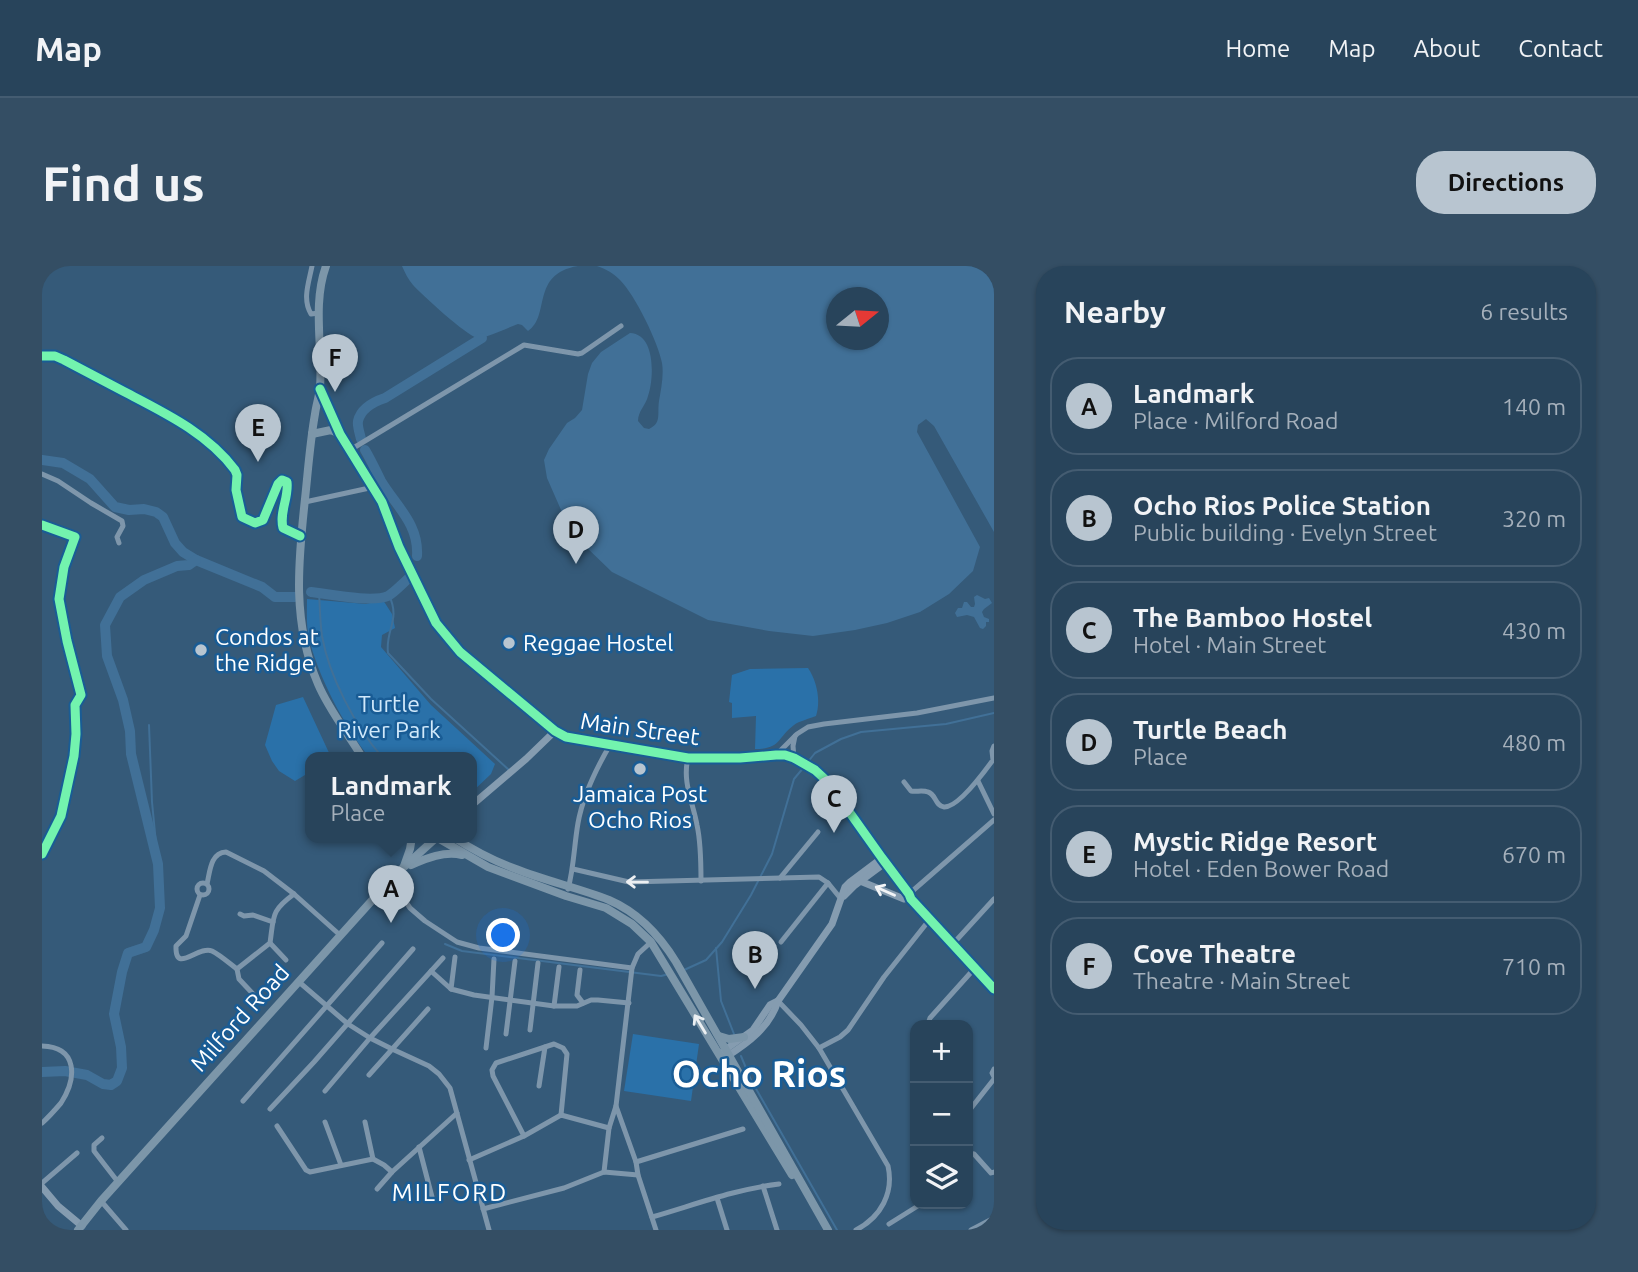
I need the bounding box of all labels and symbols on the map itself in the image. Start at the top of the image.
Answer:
north arrow [826,287,889,350]
pin: F [312,334,358,392]
pin: E [235,404,281,462]
pin: D [553,506,599,564]
place label: Condos at the Ridge [215,624,319,675]
place label: Reggae Hostel [523,630,673,655]
marker: Reggae Hostel [501,635,517,651]
marker: Condos at the Ridge [193,642,209,658]
park label: Turtle River Park [337,691,441,742]
street label: Main Street [579,708,701,749]
marker: Jamaica Post Ocho Rios [632,761,648,777]
pin: C [811,775,857,833]
place label: Jamaica Post Ocho Rios [573,781,707,832]
pin: A [368,865,414,923]
one-way arrow [625,875,648,888]
one-way arrow [875,884,896,897]
your location [486,918,520,952]
pin: B [732,931,778,989]
street label: Milford Road [185,959,294,1076]
one-way arrow [693,1014,707,1034]
district label: Ocho Rios [672,1053,846,1094]
district label: MILFORD [392,1179,508,1206]

